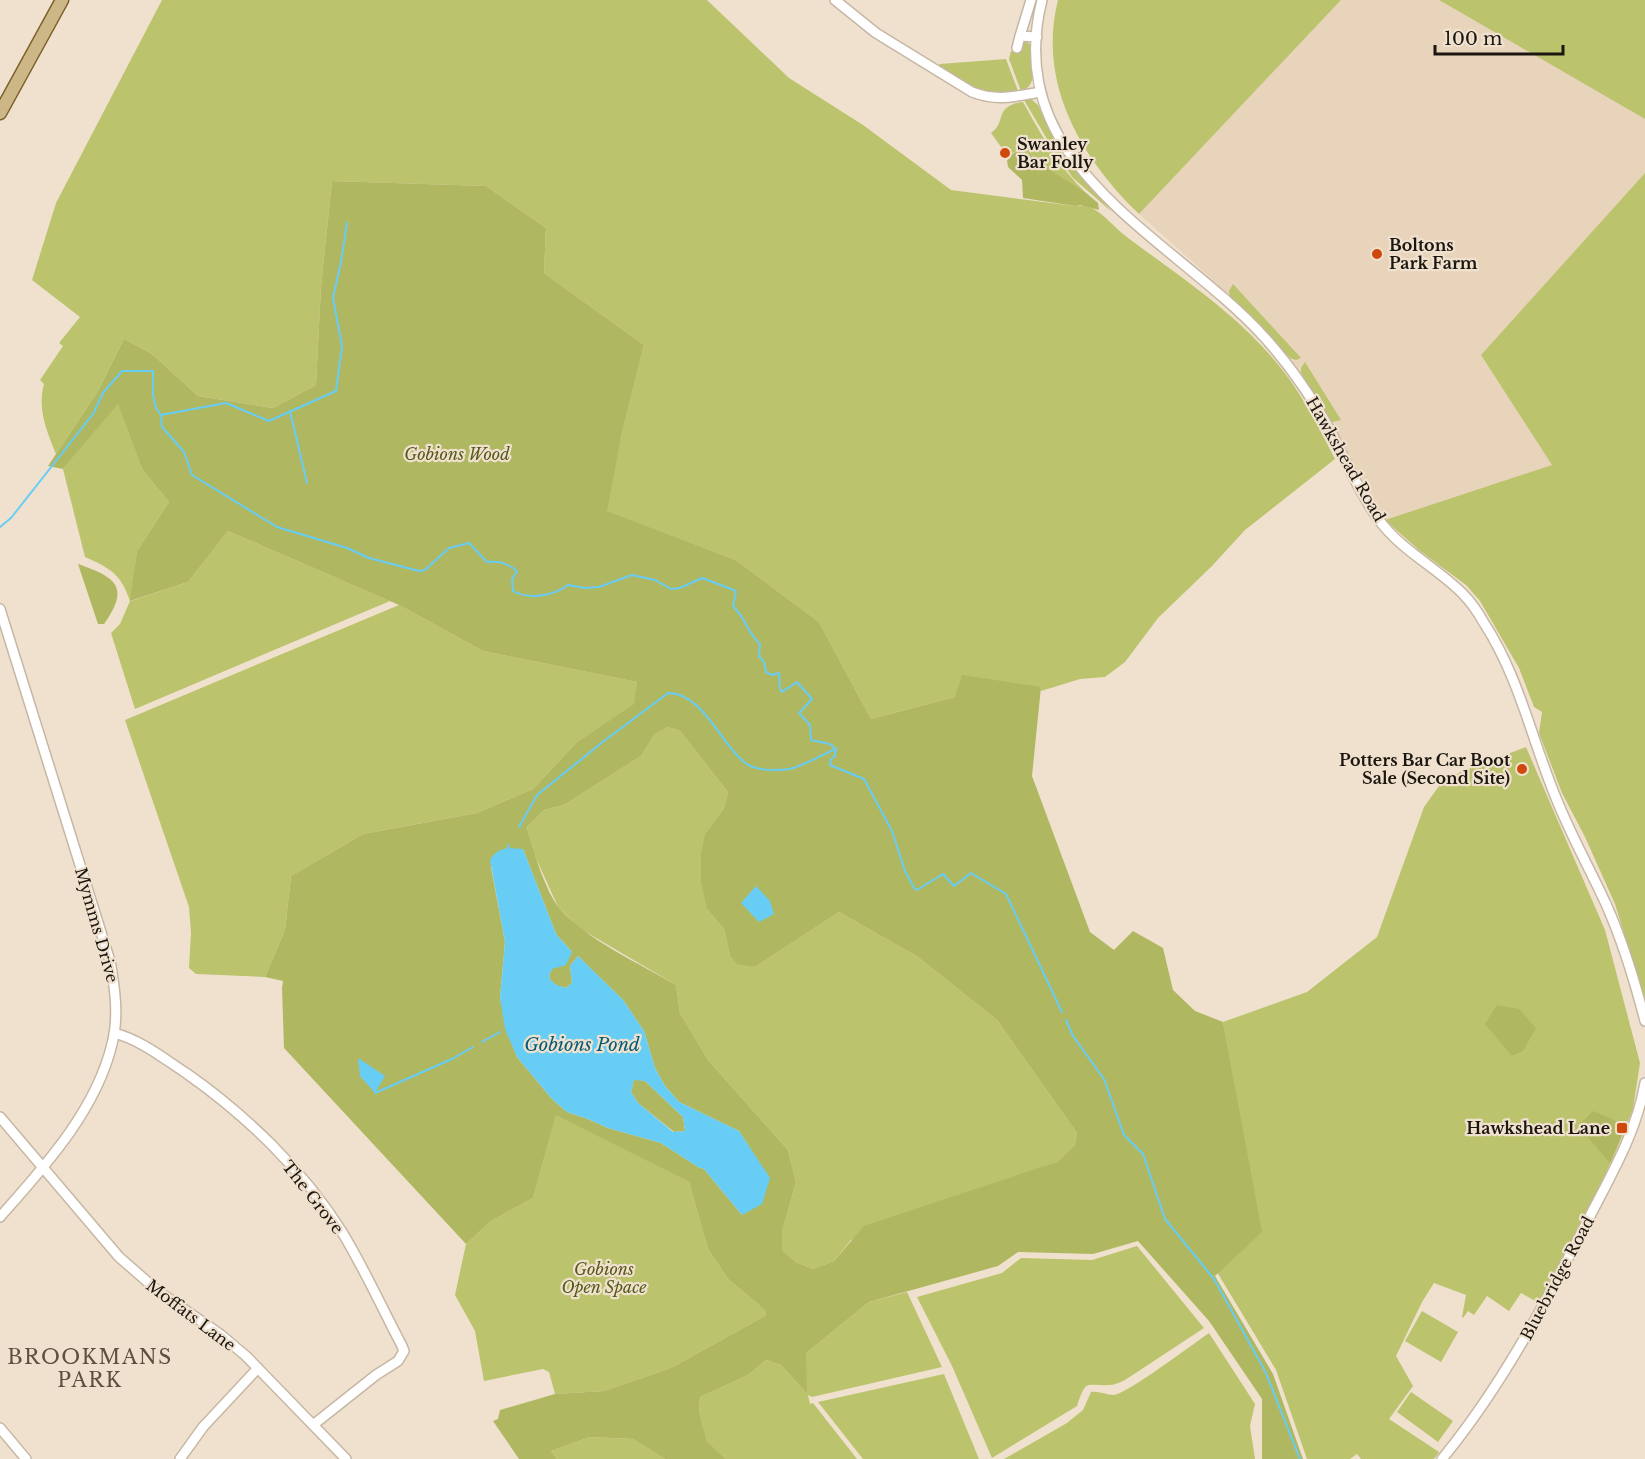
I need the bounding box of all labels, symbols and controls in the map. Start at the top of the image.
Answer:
scale bar [1435,18,1562,56]
text: 100 m [1444,28,1502,50]
place label: Swanley Bar Folly [1017,134,1094,172]
marker: Swanley Bar Folly [998,146,1012,160]
place label: Boltons Park Farm [1389,235,1478,273]
marker: Boltons Park Farm [1370,247,1384,261]
street label: Hawkshead Road [1302,393,1390,525]
park label: Gobions Wood [404,444,510,464]
place label: Potters Bar Car Boot Sale (Second Site) [1339,750,1511,788]
marker: Potters Bar Car Boot Sale (Second Site) [1515,762,1529,776]
street label: Mymms Drive [71,865,123,985]
water label: Gobions Pond [524,1034,640,1056]
place label: Hawkshead Lane [1466,1118,1610,1138]
marker: Hawkshead Lane [1615,1121,1629,1135]
street label: The Grove [278,1156,348,1238]
street label: Bluebridge Road [1516,1212,1598,1343]
park label: Gobions Open Space [561,1259,647,1297]
street label: Moffats Lane [142,1275,240,1355]
district label: BROOKMANS PARK [7,1345,173,1392]

